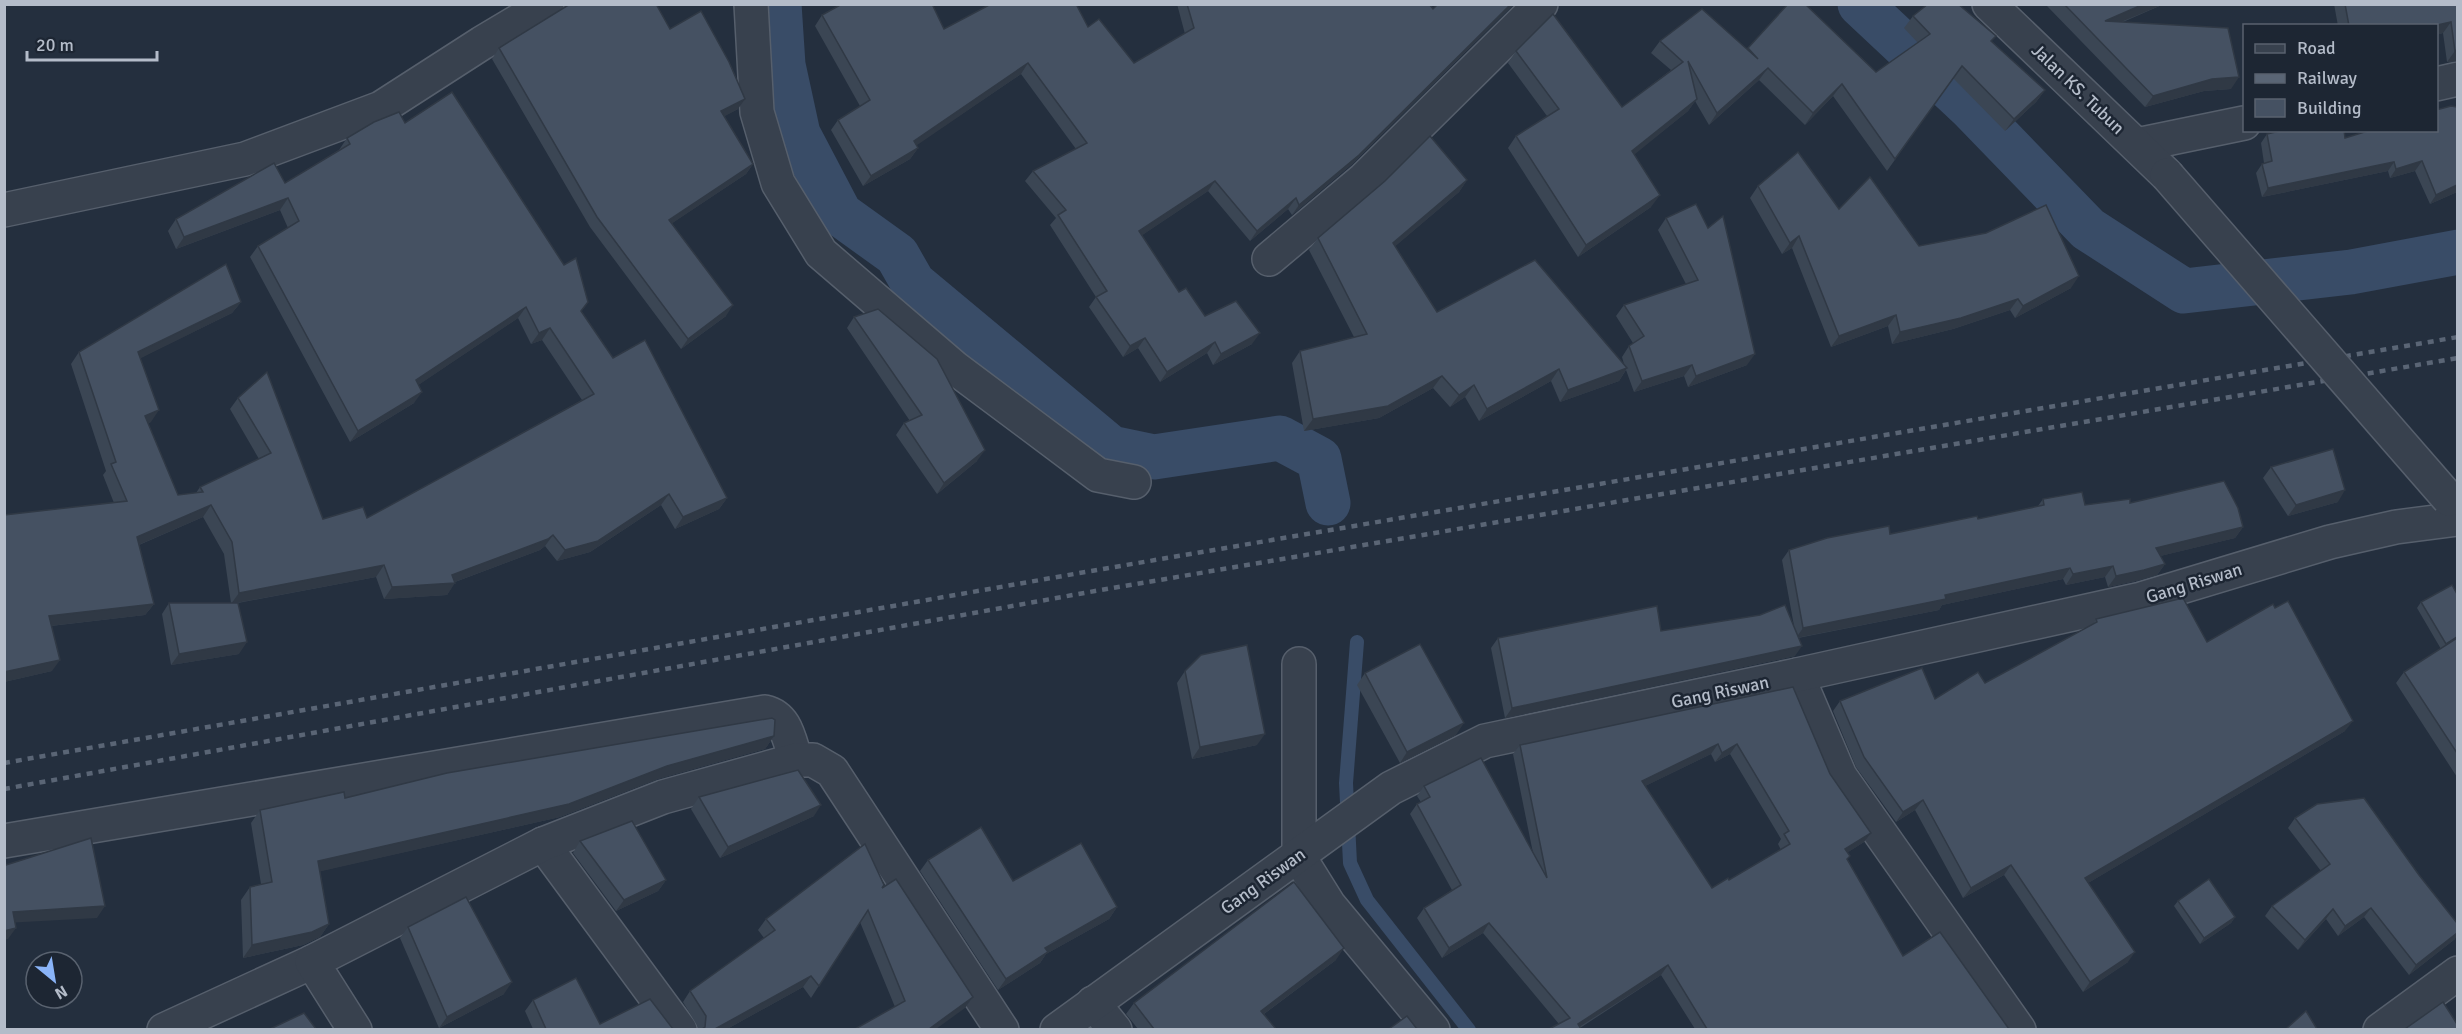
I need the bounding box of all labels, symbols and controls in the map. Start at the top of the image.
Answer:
scale bar [27,24,158,62]
legend [2243,24,2438,132]
text: 20 m [36,34,74,56]
text: Road [2297,37,2336,59]
street label: Jalan KS. Tubun [2027,39,2129,139]
text: Railway [2297,67,2358,89]
text: Building [2297,97,2361,119]
street label: Gang Riswan [2143,558,2245,608]
street label: Gang Riswan [1669,671,1771,713]
street label: Gang Riswan [1216,843,1310,919]
north arrow [24,950,84,1010]
text: N [51,981,71,1004]

